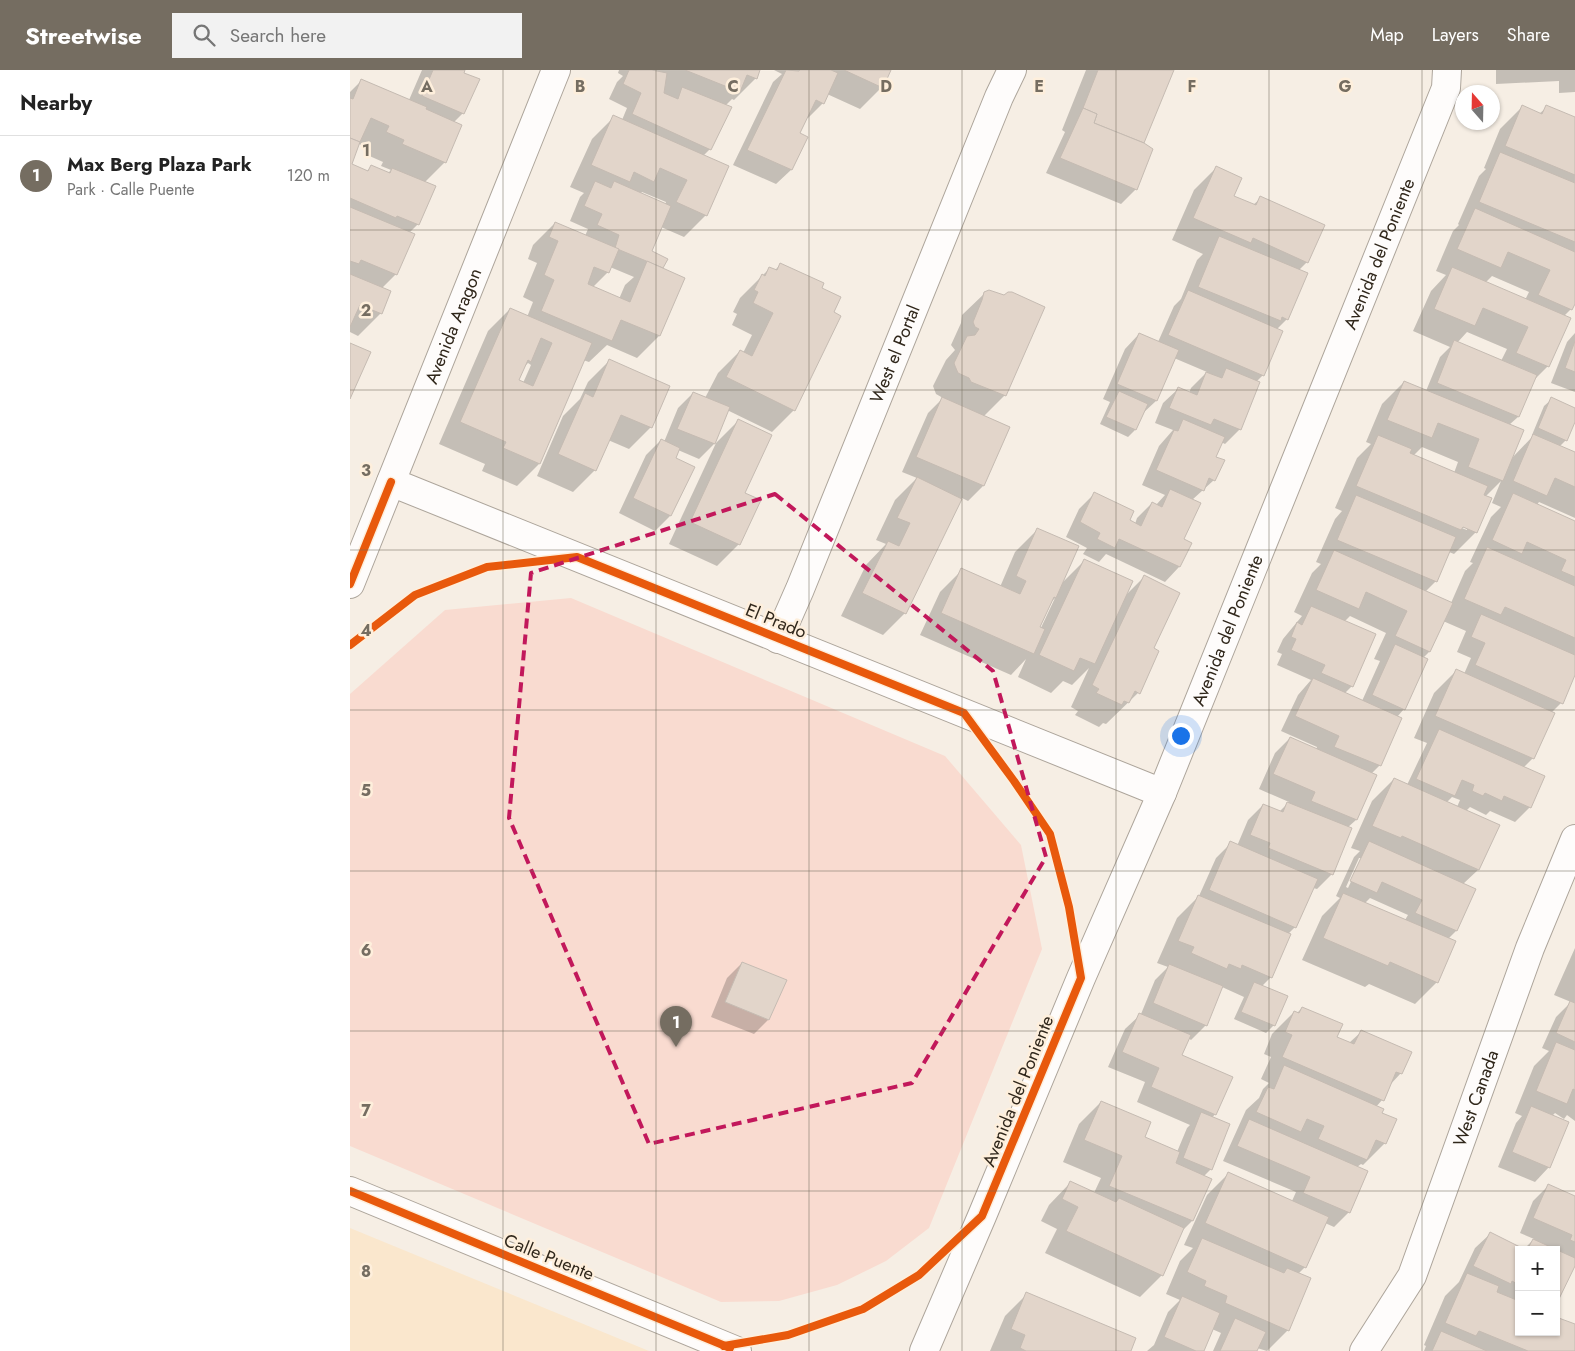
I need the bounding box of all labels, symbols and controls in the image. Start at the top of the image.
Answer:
search box [172,13,522,58]
text: Streetwise [25,18,142,53]
icon: search [190,21,218,49]
text: Search here [230,22,326,49]
text: Map [1370,22,1404,48]
text: Layers [1432,22,1479,48]
text: Share [1507,22,1550,48]
text: A [420,75,433,98]
text: B [575,75,585,98]
text: C [727,75,739,98]
text: D [880,75,892,98]
text: E [1034,75,1044,98]
text: F [1188,75,1196,98]
text: G [1338,75,1352,98]
north arrow [1455,85,1500,130]
text: Nearby [20,88,92,118]
text: 1 [362,139,370,162]
text: Max Berg Plaza Park [67,151,252,178]
text: 1 [32,164,40,187]
text: 120 m [287,164,330,187]
street label: Avenida del Poniente [1337,174,1421,333]
text: Park · Calle Puente [67,178,195,201]
street label: Avenida Aragon [419,264,488,388]
text: 2 [361,299,371,322]
street label: West el Portal [863,301,927,407]
text: 3 [361,459,371,482]
street label: Avenida del Poniente [1185,551,1270,710]
street label: El Prado [742,597,811,645]
text: 4 [360,619,372,642]
your location [1168,723,1194,749]
text: 5 [361,779,371,802]
text: 6 [361,939,371,962]
pin: 1 [660,1006,692,1047]
street label: Avenida del Poniente [976,1011,1060,1171]
street label: West Canada [1447,1046,1505,1150]
text: 7 [361,1099,371,1122]
street label: Calle Puente [500,1227,598,1287]
map controls [1515,1246,1560,1336]
button: + [1515,1246,1560,1291]
text: 8 [361,1260,371,1283]
button: − [1515,1291,1560,1336]

